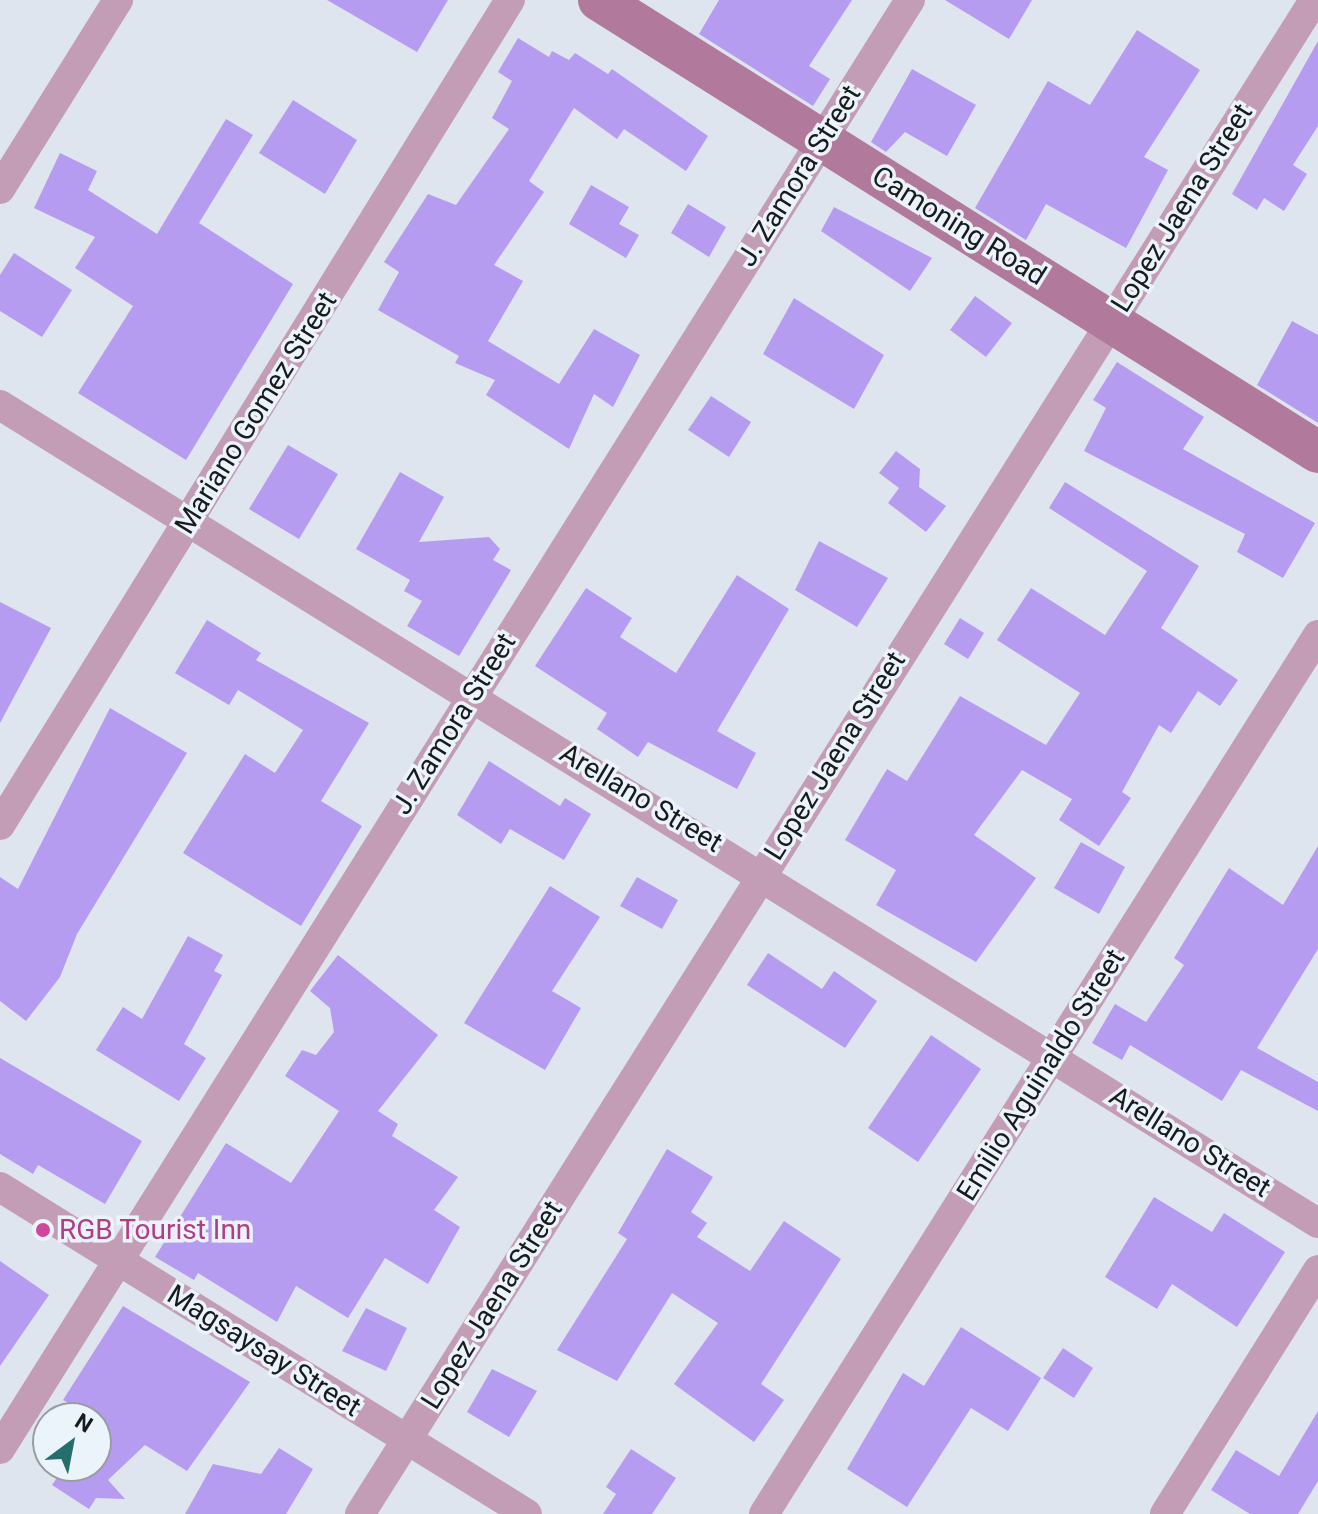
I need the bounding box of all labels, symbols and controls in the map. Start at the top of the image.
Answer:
street label: J. Zamora Street [730,79,868,273]
street label: Lopez Jaena Street [1104,98,1260,318]
street label: Camoning Road [866,159,1052,293]
street label: Mariano Gomez Street [168,286,344,540]
street label: J. Zamora Street [385,627,523,821]
street label: Lopez Jaena Street [757,646,913,866]
street label: Arellano Street [554,736,728,860]
street label: Emilio Aguinaldo Street [950,943,1132,1207]
street label: Arellano Street [1103,1079,1277,1205]
street label: Lopez Jaena Street [414,1195,570,1415]
place label: RGB Tourist Inn [59,1213,252,1247]
marker: RGB Tourist Inn [34,1221,52,1239]
street label: Magsaysay Street [161,1278,367,1424]
north arrow [32,1402,112,1482]
text: N [71,1408,97,1438]

